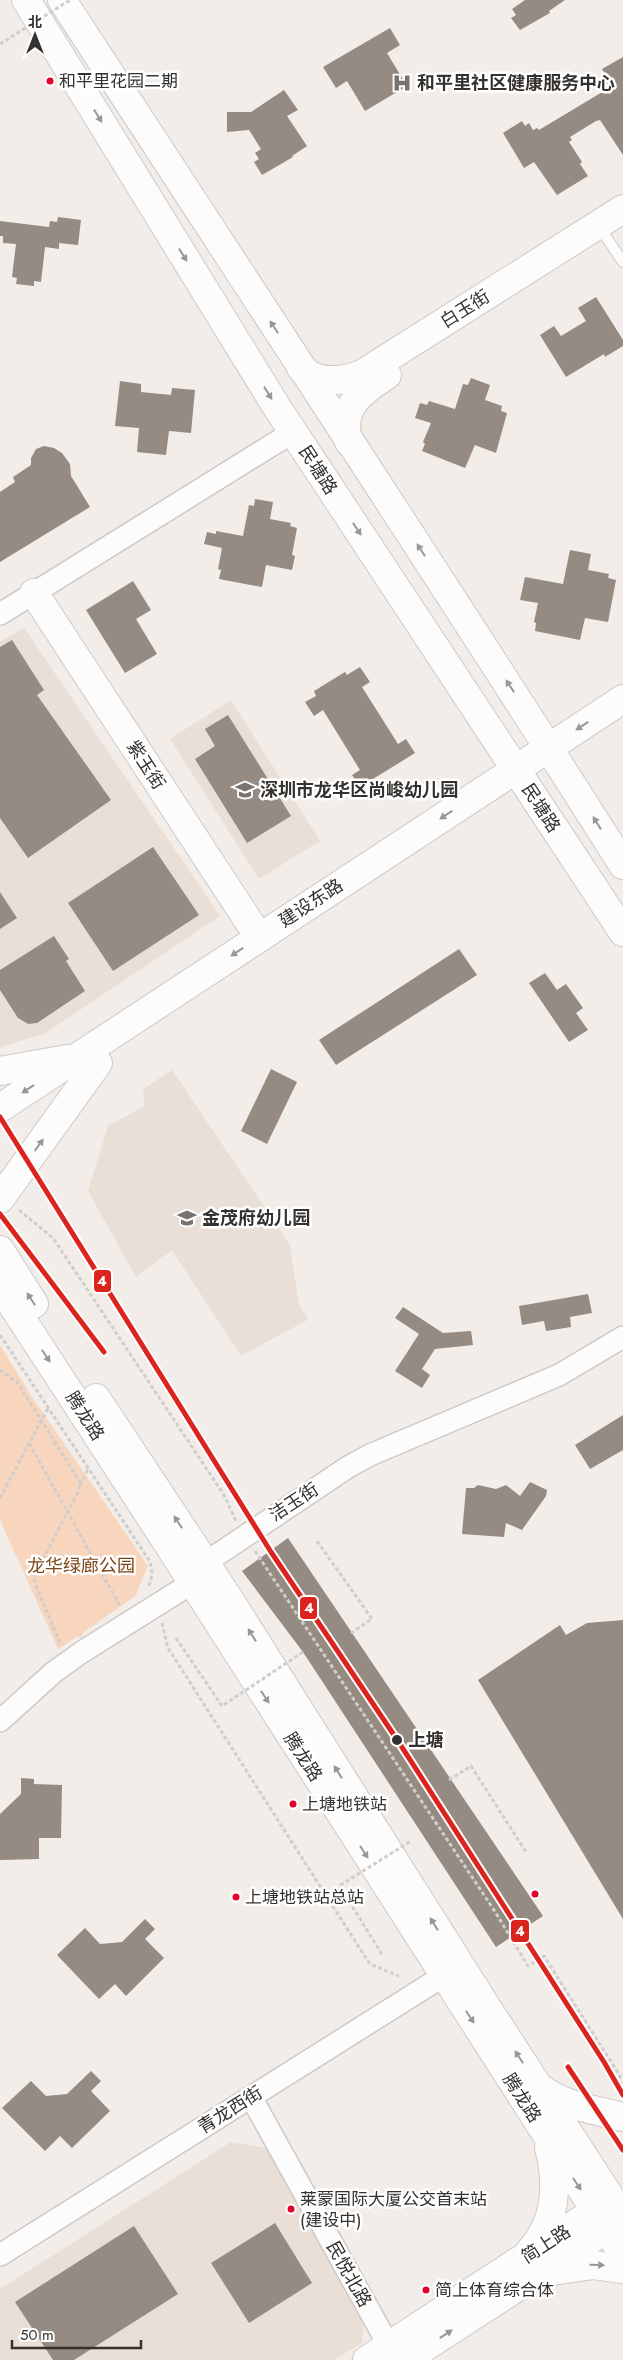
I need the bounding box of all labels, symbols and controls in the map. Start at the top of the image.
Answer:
north arrow [10,10,60,60]
text: 北 [28,12,42,32]
place label: 和平里花园二期 [59,69,178,93]
place label: 和平里社区健康服务中心 [417,70,615,96]
hospital icon: 和平里社区健康服务中心 [391,72,413,94]
marker: 和平里花园二期 [45,76,55,86]
one-way arrow [93,110,102,123]
one-way arrow [178,248,187,261]
street label: 白玉街 [435,284,495,334]
one-way arrow [269,320,279,333]
one-way arrow [263,386,272,400]
street label: 民塘路 [292,440,344,500]
one-way arrow [352,522,362,536]
one-way arrow [416,544,425,557]
one-way arrow [505,679,515,693]
one-way arrow [575,721,589,731]
street label: 紫玉街 [120,735,172,795]
place label: 深圳市龙华区尚峻幼儿园 [260,777,458,803]
street label: 民塘路 [515,778,567,838]
school or university icon: 深圳市龙华区尚峻幼儿园 [234,779,256,801]
one-way arrow [439,810,453,819]
one-way arrow [592,817,602,830]
street label: 建设东路 [274,872,348,934]
one-way arrow [230,947,244,957]
one-way arrow [21,1084,35,1094]
one-way arrow [34,1139,44,1152]
place label: 金茂府幼儿园 [202,1205,310,1231]
school or university icon: 金茂府幼儿园 [176,1207,198,1229]
line badge: 4 [93,1269,112,1293]
text: 4 [97,1271,107,1291]
one-way arrow [26,1292,36,1305]
one-way arrow [41,1349,51,1362]
street label: 腾龙路 [59,1386,111,1446]
street label: 洁玉街 [264,1476,324,1528]
one-way arrow [173,1515,183,1529]
park label: 龙华绿廊公园 [27,1553,135,1579]
line badge: 4 [299,1596,318,1620]
text: 4 [304,1598,314,1618]
one-way arrow [247,1628,256,1641]
one-way arrow [260,1691,270,1704]
street label: 腾龙路 [277,1727,329,1787]
place label: 上塘 [408,1727,444,1753]
marker: 上塘 [390,1733,404,1747]
one-way arrow [334,1766,343,1779]
place label: 上塘地铁站 [302,1792,387,1816]
marker: 上塘地铁站 [288,1799,298,1809]
one-way arrow [359,1845,369,1858]
place label: 上塘地铁站总站 [245,1885,364,1909]
unlabelled marker [530,1889,540,1899]
marker: 上塘地铁站总站 [231,1892,241,1902]
one-way arrow [430,1918,439,1931]
line badge: 4 [510,1919,530,1943]
text: 4 [515,1921,525,1941]
one-way arrow [465,2011,475,2024]
one-way arrow [514,2050,524,2063]
street label: 腾龙路 [496,2068,548,2128]
street label: 青龙西街 [193,2080,267,2140]
one-way arrow [572,2177,581,2190]
place label: 莱蒙国际大厦公交首末站 (建设中) [300,2187,487,2232]
marker: 莱蒙国际大厦公交首末站 (建设中) [286,2204,296,2214]
street label: 简上路 [516,2218,576,2270]
street label: 民悦北路 [320,2236,378,2312]
one-way arrow [589,2262,605,2270]
place label: 简上体育综合体 [435,2278,554,2302]
marker: 简上体育综合体 [421,2285,431,2295]
scale bar [12,2318,141,2350]
text: 50 m [20,2324,54,2346]
one-way arrow [440,2329,453,2338]

